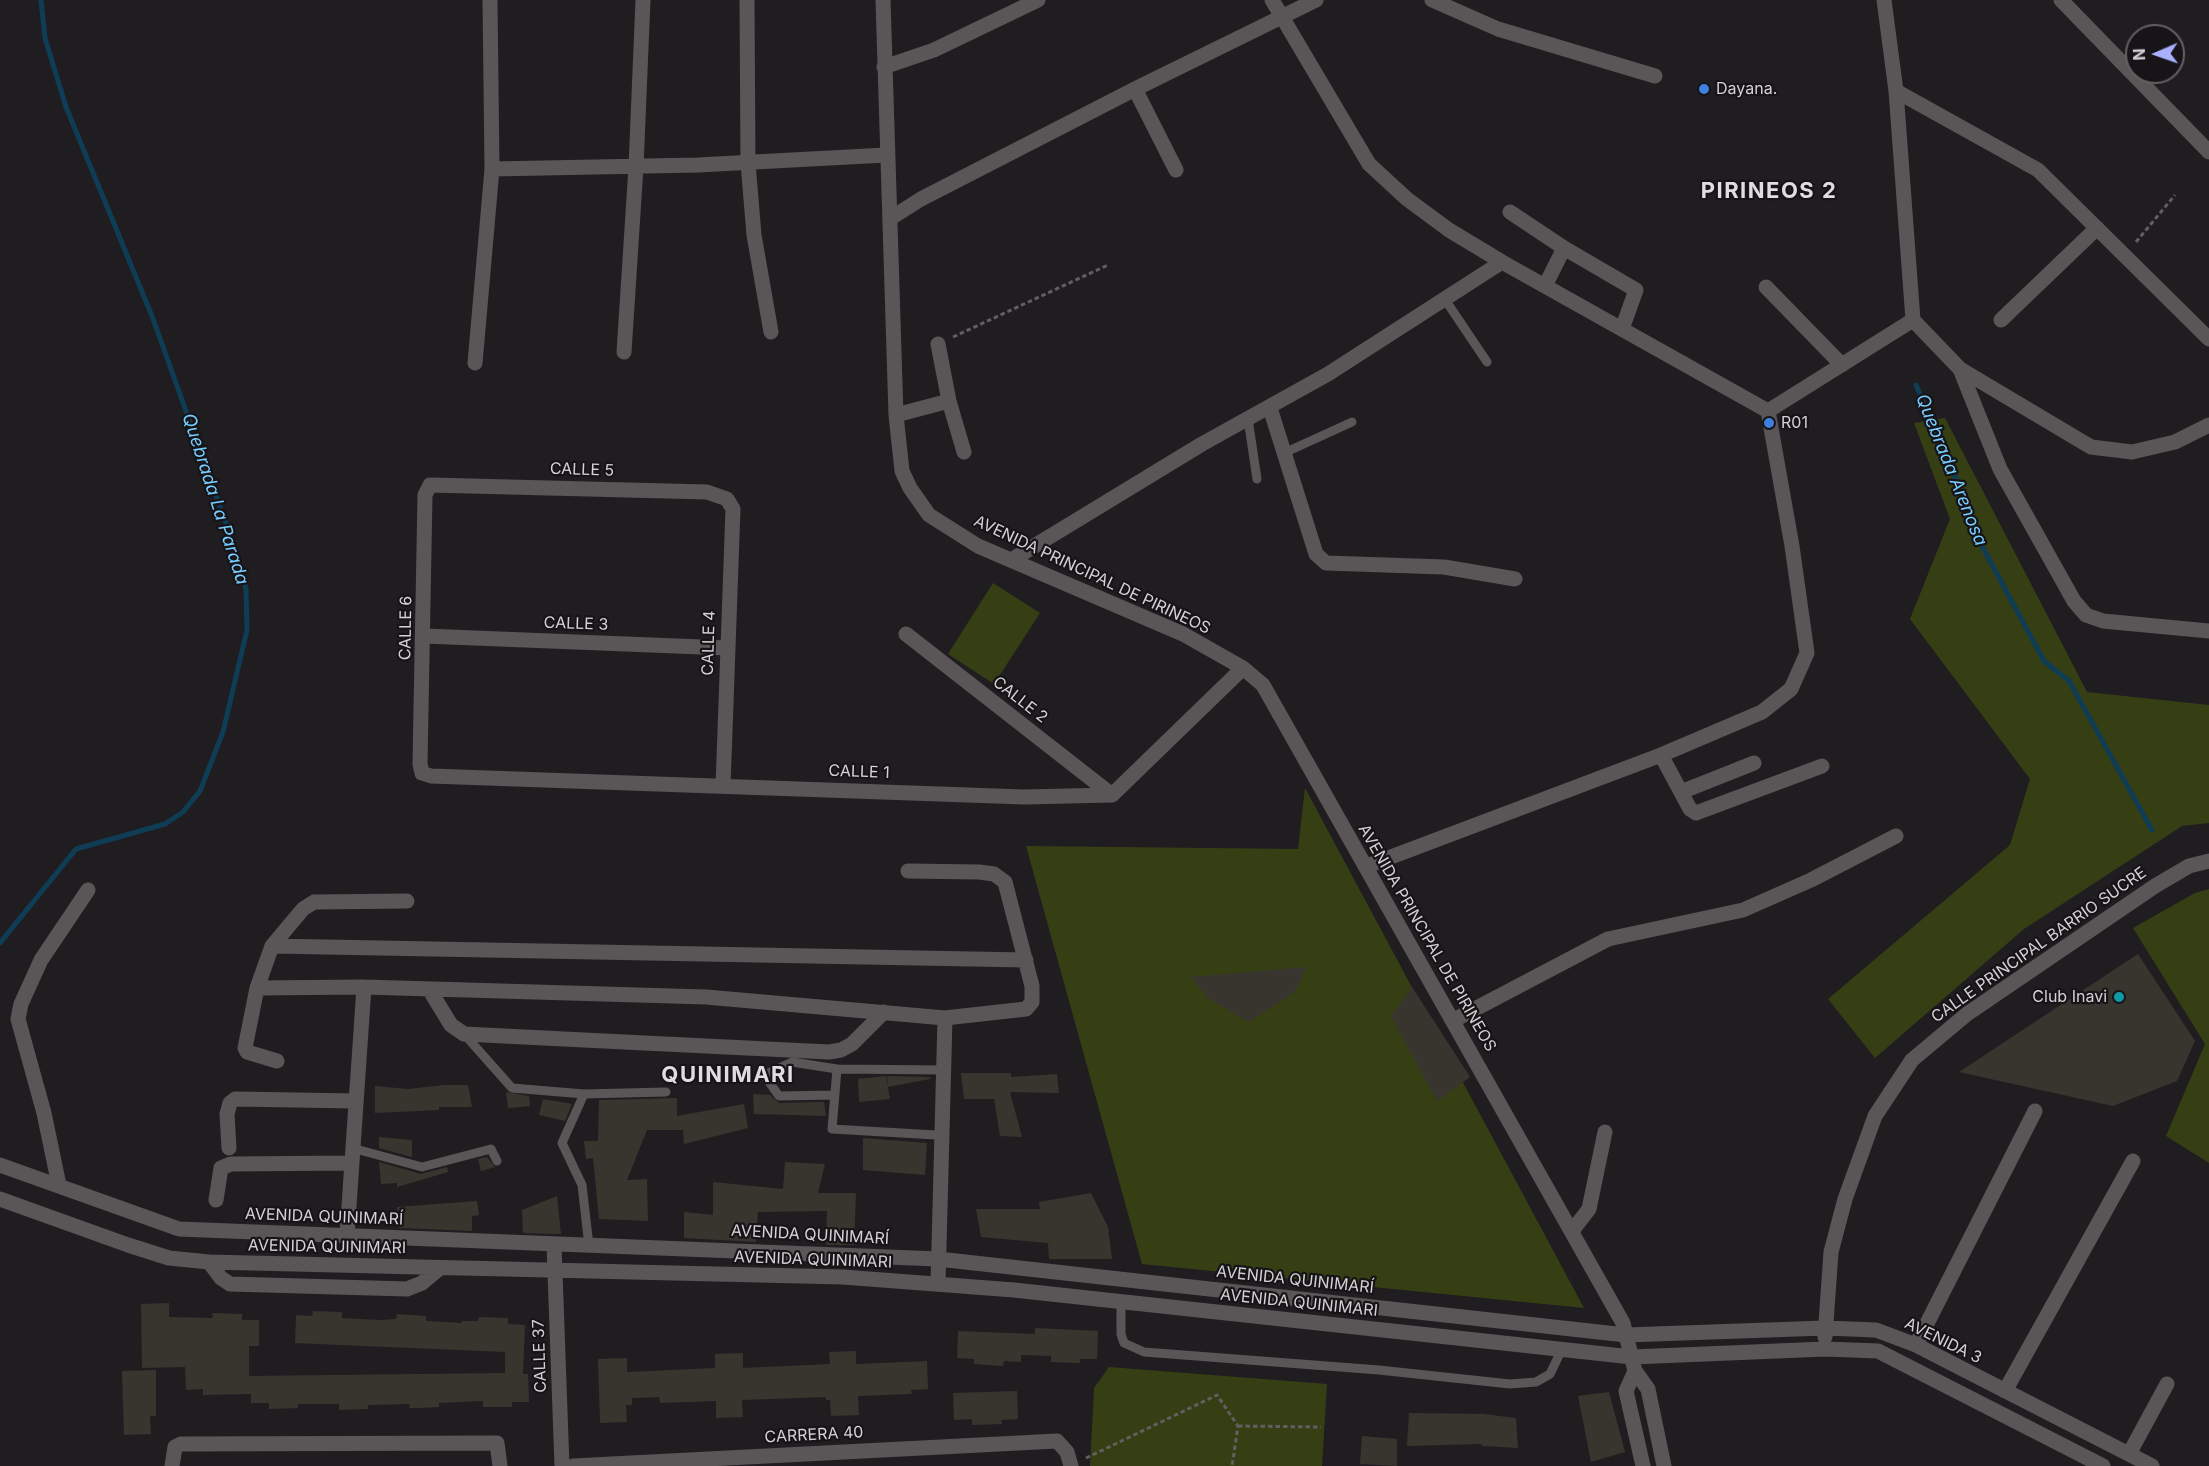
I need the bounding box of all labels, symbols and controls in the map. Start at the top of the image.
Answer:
north arrow [2125,24,2185,84]
text: N [2129,48,2149,61]
place label: Dayana. [1716,79,1777,99]
marker: Dayana. [1697,82,1711,96]
district label: PIRINEOS 2 [1701,178,1837,204]
water label: Quebrada Arenosa [1911,391,1991,549]
water label: Quebrada La Parada [177,411,253,587]
place label: R01 [1781,413,1808,433]
marker: R01 [1762,416,1776,430]
street label: CALLE 5 [550,459,614,481]
street label: AVENIDA PRINCIPAL DE PIRINEOS [971,512,1213,638]
street label: CALLE 6 [396,596,416,660]
street label: CALLE 4 [698,610,720,676]
street label: CALLE 3 [543,613,609,635]
street label: CALLE 2 [989,673,1051,727]
street label: CALLE 1 [828,761,890,783]
street label: AVENIDA PRINCIPAL DE PIRINEOS [1354,821,1500,1055]
street label: CALLE PRINCIPAL BARRIO SUCRE [1928,863,2150,1027]
place label: Club Inavi [2032,987,2107,1007]
marker: Club Inavi [2112,990,2126,1004]
district label: QUINIMARI [661,1062,795,1088]
street label: AVENIDA QUINIMARÍ [245,1205,403,1229]
street label: AVENIDA QUINIMARÍ [730,1221,890,1249]
street label: AVENIDA QUINIMARI [248,1236,406,1258]
street label: AVENIDA QUINIMARI [734,1248,892,1272]
street label: AVENIDA QUINIMARÍ [1215,1262,1375,1298]
street label: AVENIDA QUINIMARI [1219,1285,1379,1321]
street label: AVENIDA 3 [1901,1314,1985,1368]
street label: CALLE 37 [529,1319,551,1393]
street label: CARRERA 40 [764,1423,864,1447]

